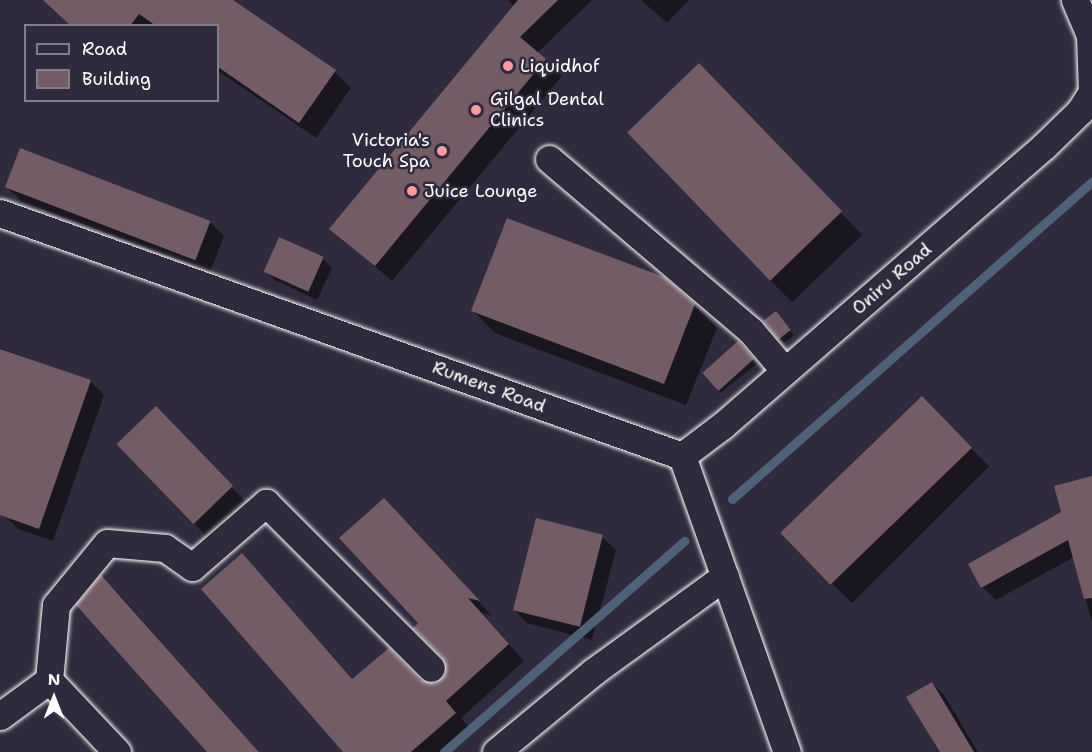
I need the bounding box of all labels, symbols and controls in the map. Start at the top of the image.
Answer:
legend [24,24,219,102]
text: Road [82,37,127,61]
place label: Liquidhof [520,55,600,77]
marker: Liquidhof [501,59,515,73]
text: Building [82,67,151,91]
place label: Gilgal Dental Clinics [490,89,604,132]
marker: Gilgal Dental Clinics [467,101,485,119]
place label: Victoria's Touch Spa [343,130,430,172]
marker: Victoria's Touch Spa [435,144,449,158]
place label: Juice Lounge [424,180,537,202]
marker: Juice Lounge [405,184,419,198]
street label: Oniru Road [848,239,936,319]
street label: Rumens Road [429,357,549,417]
north arrow [24,668,84,728]
text: N [48,669,60,690]

